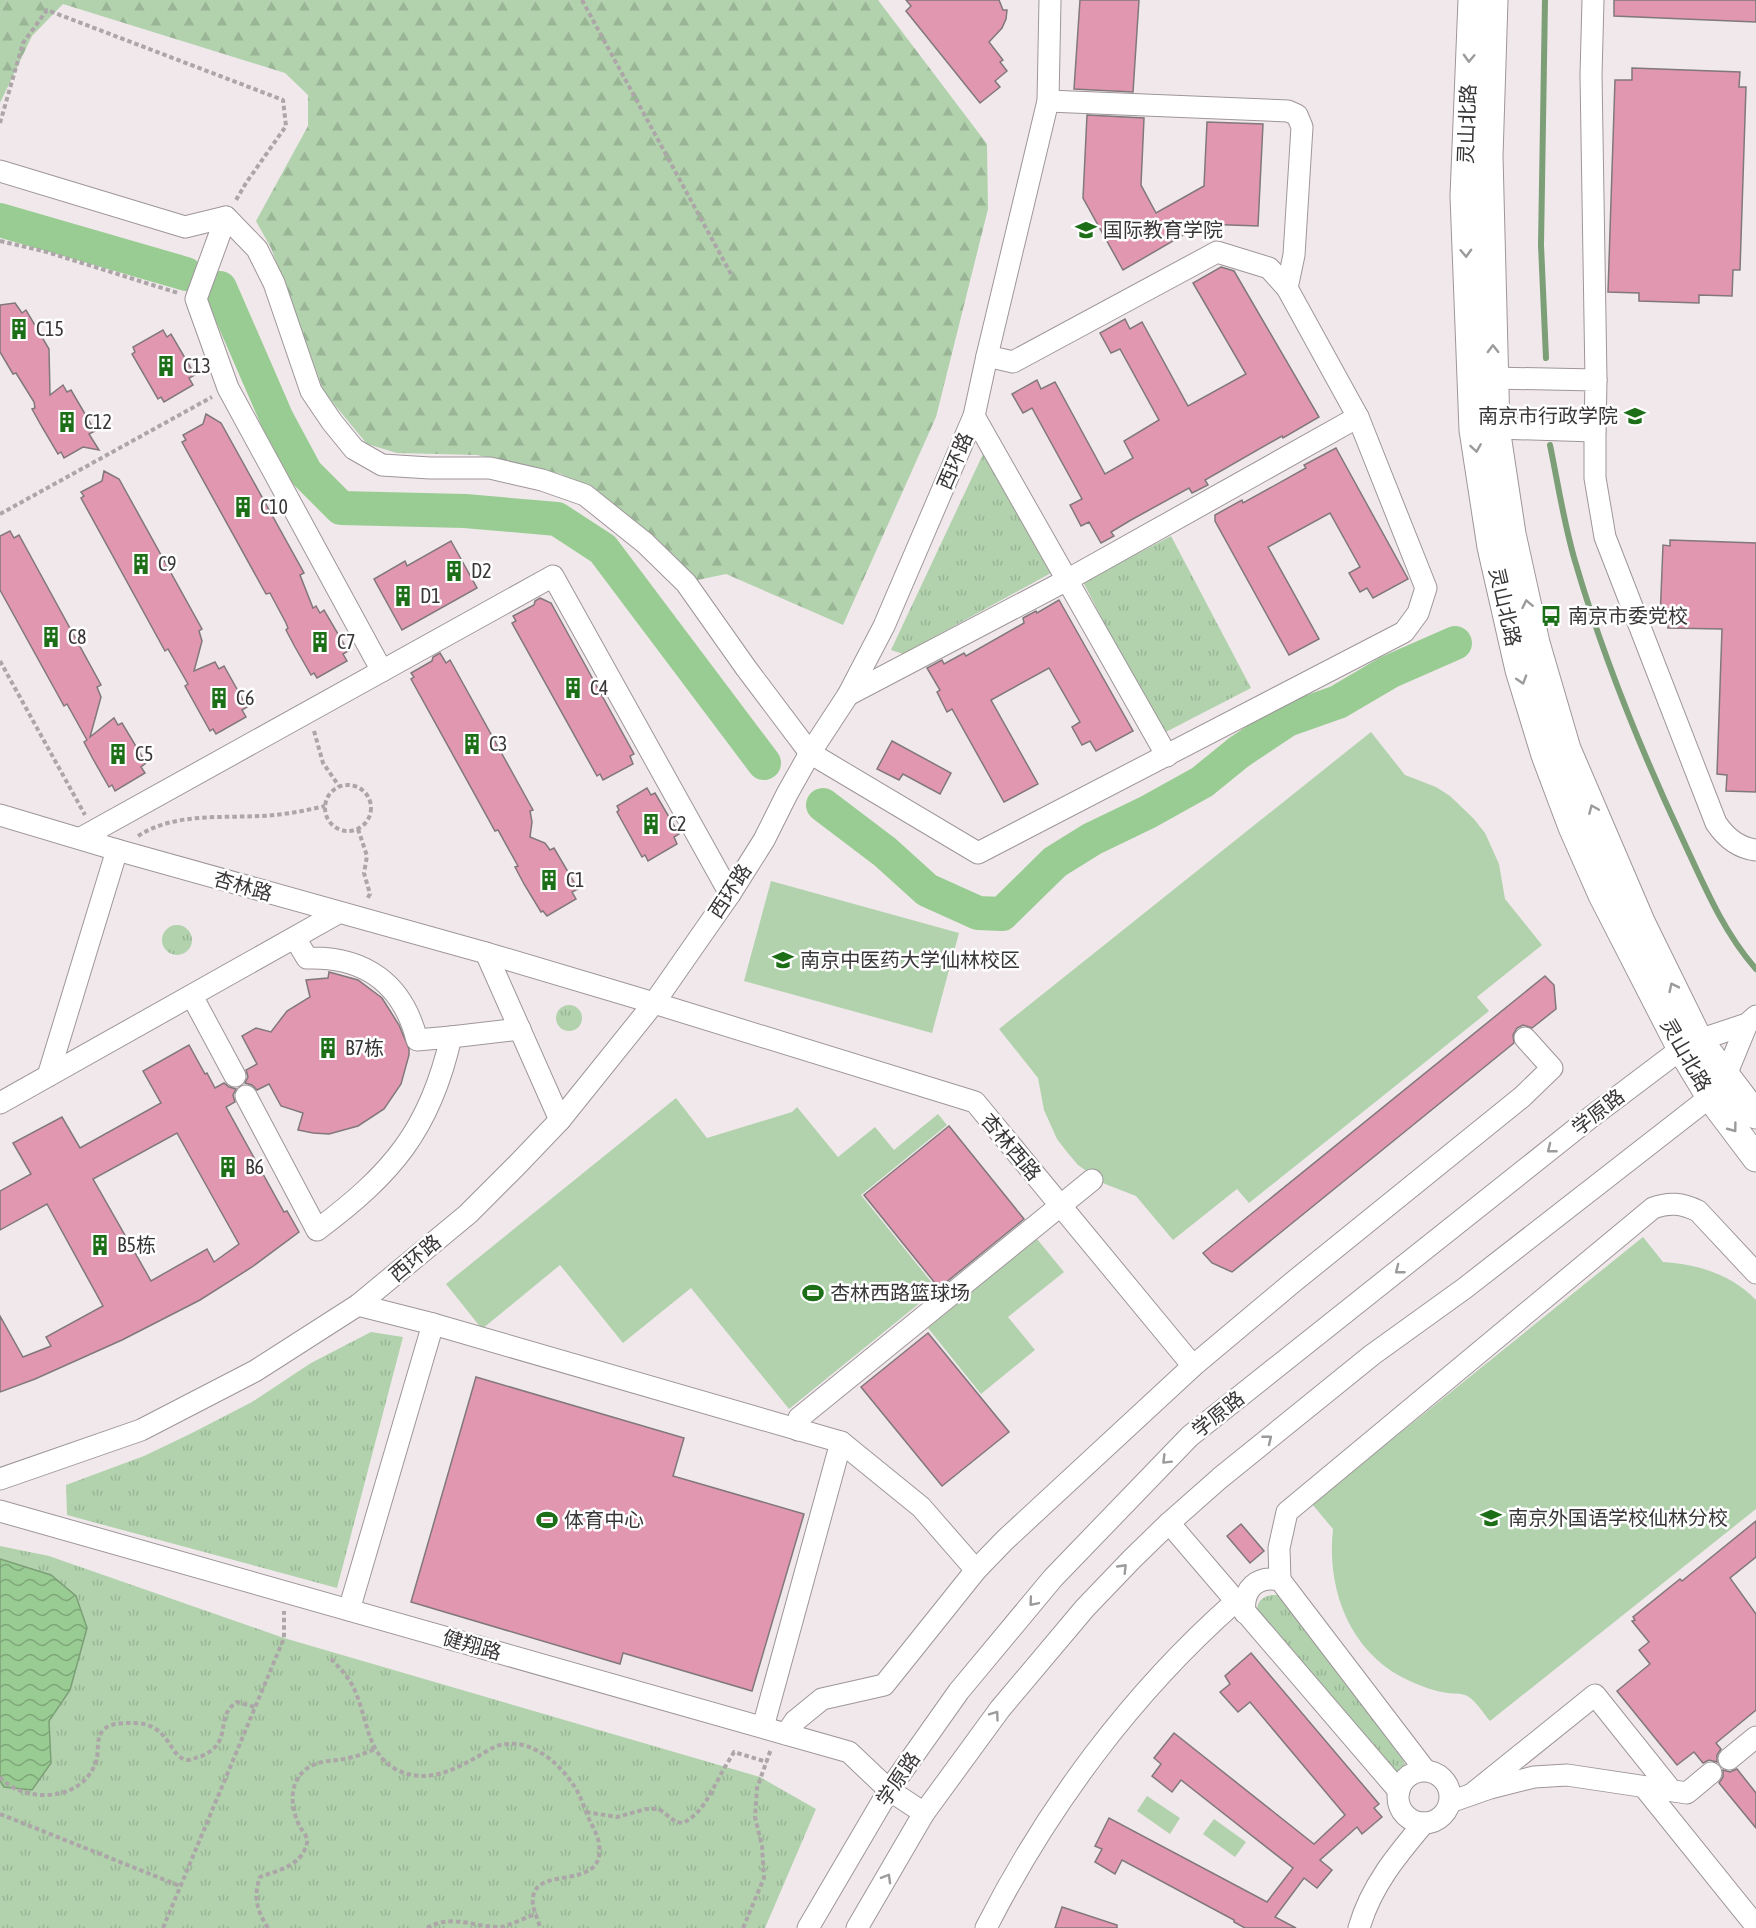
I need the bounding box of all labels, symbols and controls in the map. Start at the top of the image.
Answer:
one-way arrow [1463,54,1476,63]
street label: 灵山北路 [1454,84,1479,164]
school or university icon: 国际教育学院 [1074,218,1098,242]
place label: 国际教育学院 [1103,218,1223,241]
one-way arrow [1460,249,1472,258]
building icon: C15 [7,317,31,341]
place label: C15 [36,317,64,340]
one-way arrow [1487,344,1500,353]
building icon: C13 [154,354,178,378]
place label: C13 [183,354,211,377]
place label: 南京市行政学院 [1478,404,1618,427]
school or university icon: 南京市行政学院 [1623,404,1647,428]
building icon: C12 [55,410,79,434]
place label: C12 [84,410,112,433]
street label: 西环路 [932,429,977,493]
one-way arrow [1469,443,1481,453]
building icon: C10 [231,495,255,519]
place label: C10 [260,495,288,518]
building icon: C9 [129,552,153,576]
place label: C9 [158,552,176,575]
building icon: D2 [442,559,466,583]
place label: D2 [471,559,492,582]
street label: 灵山北路 [1485,565,1526,648]
building icon: D1 [391,584,415,608]
place label: D1 [420,584,441,607]
one-way arrow [1522,599,1535,609]
bus stop icon: 南京市委党校 [1539,604,1563,628]
place label: 南京市委党校 [1568,604,1688,627]
building icon: C8 [39,625,63,649]
place label: C8 [68,625,86,648]
building icon: C7 [308,630,332,654]
place label: C7 [337,630,355,653]
one-way arrow [1515,674,1527,685]
building icon: C4 [561,676,585,700]
place label: C4 [590,676,608,699]
building icon: C6 [207,686,231,710]
place label: C6 [236,686,254,709]
building icon: C3 [460,732,484,756]
place label: C3 [489,732,507,755]
building icon: C5 [106,742,130,766]
place label: C5 [135,742,153,765]
one-way arrow [1588,805,1600,816]
building icon: C2 [639,812,663,836]
place label: C2 [668,812,686,835]
street label: 西环路 [704,859,756,922]
street label: 杏林路 [211,866,275,905]
building icon: C1 [537,868,561,892]
place label: C1 [566,868,584,891]
school or university icon: 南京中医药大学仙林校区 [771,948,795,972]
place label: 南京中医药大学仙林校区 [800,948,1020,971]
one-way arrow [1669,983,1680,993]
street label: 灵山北路 [1656,1014,1716,1095]
building icon: B7栋 [316,1036,340,1060]
place label: B7栋 [345,1036,384,1059]
street label: 学原路 [1567,1084,1628,1139]
street label: 杏林西路 [977,1109,1046,1185]
one-way arrow [1726,1121,1737,1132]
one-way arrow [1547,1141,1558,1152]
building icon: B6 [216,1155,240,1179]
place label: B6 [245,1155,264,1178]
street label: 西环路 [384,1230,445,1286]
building icon: B5栋 [88,1233,112,1257]
place label: B5栋 [117,1233,156,1256]
one-way arrow [1394,1263,1405,1274]
sports icon: 杏林西路篮球场 [801,1281,825,1305]
place label: 杏林西路篮球场 [830,1281,970,1304]
street label: 学原路 [1187,1386,1248,1441]
one-way arrow [1262,1435,1273,1446]
one-way arrow [1163,1452,1174,1463]
school or university icon: 南京外国语学校仙林分校 [1479,1506,1503,1530]
place label: 南京外国语学校仙林分校 [1508,1506,1728,1529]
sports icon: 体育中心 [535,1508,559,1532]
place label: 体育中心 [564,1508,644,1531]
one-way arrow [1115,1565,1126,1576]
one-way arrow [1029,1595,1040,1606]
street label: 健翔路 [440,1625,504,1664]
one-way arrow [988,1711,999,1722]
street label: 学原路 [871,1747,924,1810]
one-way arrow [880,1873,891,1884]

